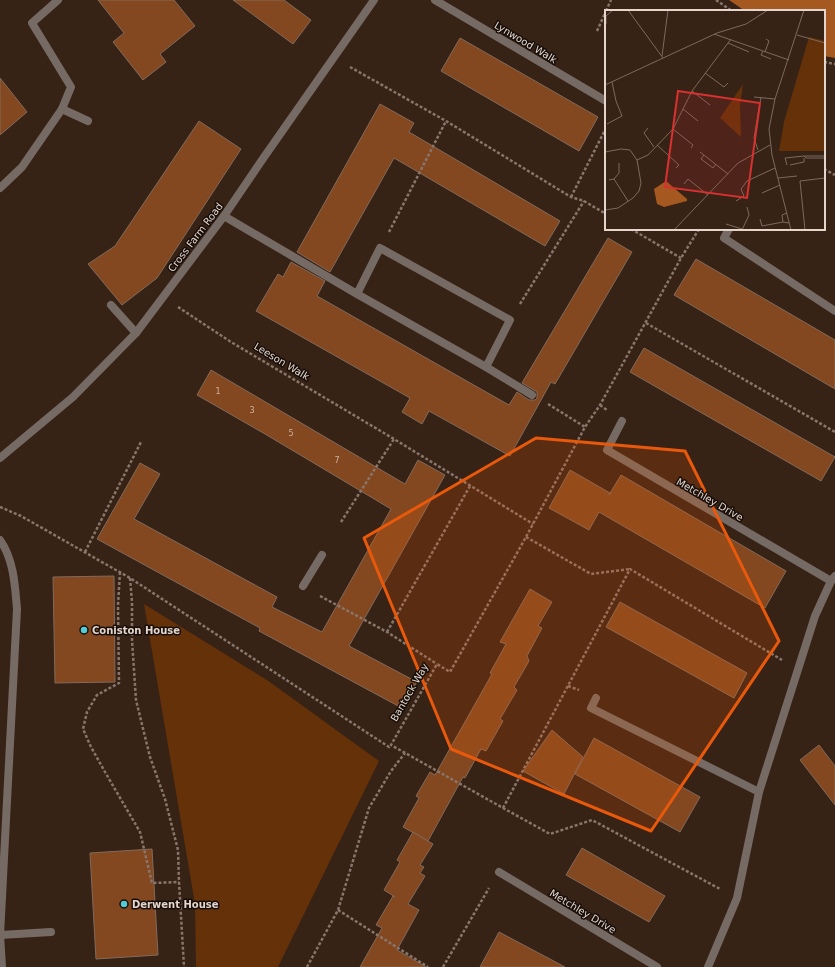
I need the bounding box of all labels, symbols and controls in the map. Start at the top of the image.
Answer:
inset map [605,10,825,230]
street label: Lynwood Walk [493,19,559,65]
street label: Cross Farm Road [166,201,225,274]
street label: Leeson Walk [252,341,312,382]
house number: 1 [215,387,221,396]
house number: 3 [249,406,255,415]
house number: 5 [288,429,294,438]
house number: 7 [334,456,340,465]
street label: Metchley Drive [674,476,745,523]
marker: Coniston House [79,625,89,635]
place label: Coniston House [92,625,180,636]
street label: Bantock Way [388,661,431,723]
street label: Metchley Drive [548,887,618,936]
marker: Derwent House [119,899,129,909]
place label: Derwent House [132,899,219,910]

